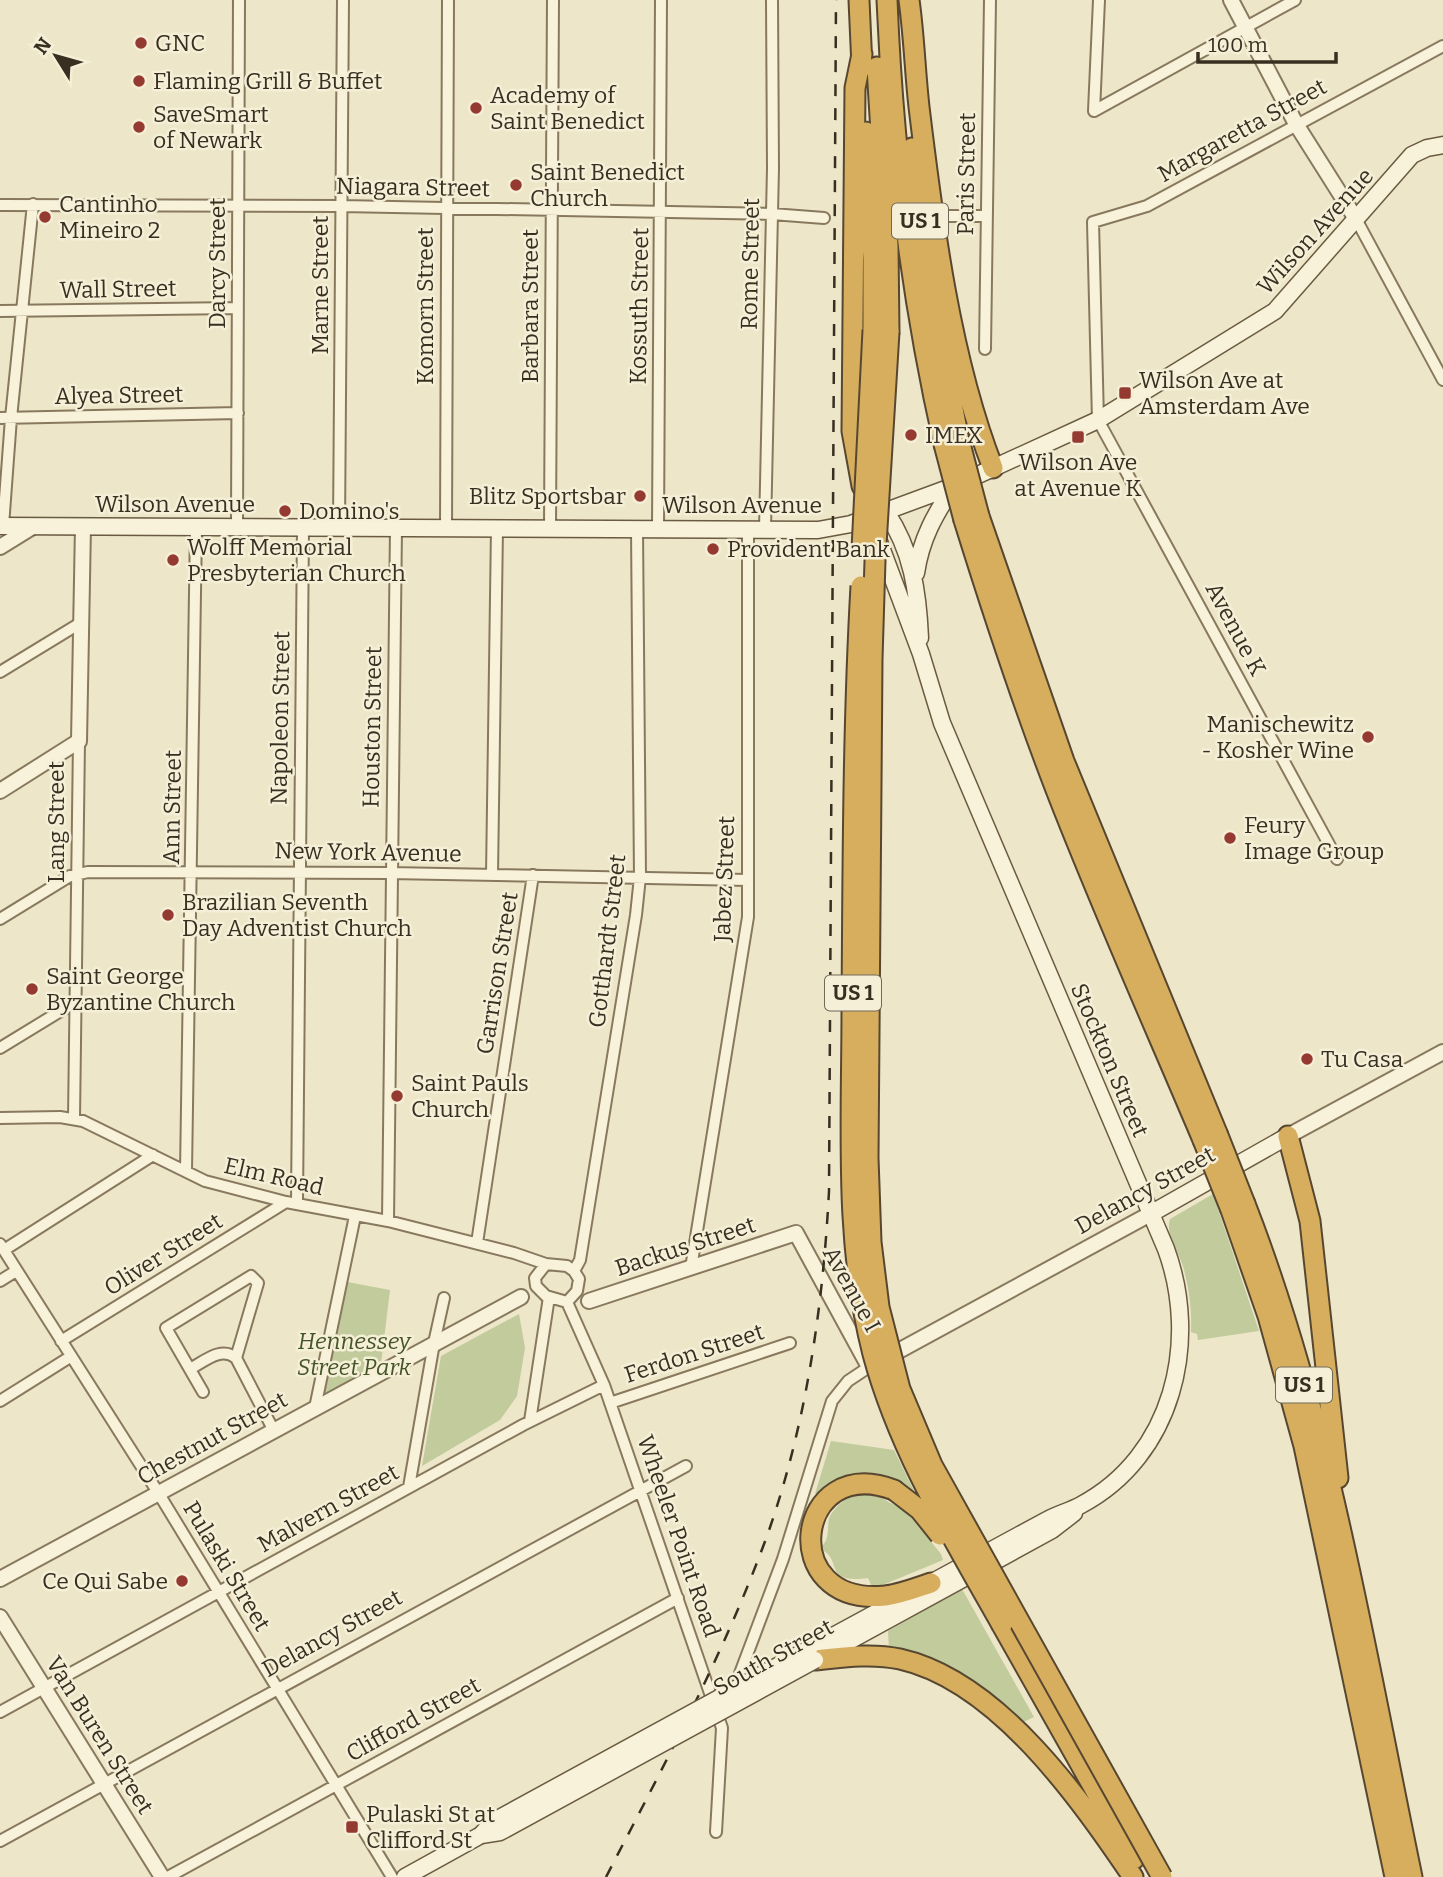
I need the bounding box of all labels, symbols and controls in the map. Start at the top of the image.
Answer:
north arrow [21,21,91,91]
scale bar [1198,21,1336,65]
place label: GNC [155,29,205,57]
text: 100 m [1208,32,1268,58]
text: N [29,33,57,59]
marker: GNC [133,35,149,51]
place label: Flaming Grill & Buffet [153,67,382,95]
street label: Margaretta Street [1153,72,1331,188]
marker: Flaming Grill & Buffet [131,73,147,89]
place label: Academy of Saint Benedict [490,81,645,135]
place label: SaveSmart of Newark [153,100,269,154]
marker: Academy of Saint Benedict [468,100,484,116]
street label: Paris Street [951,112,981,236]
marker: SaveSmart of Newark [131,119,147,135]
place label: Saint Benedict Church [530,158,685,212]
street label: Wilson Avenue [1251,162,1379,300]
street label: Niagara Street [336,172,490,202]
marker: Saint Benedict Church [508,177,524,193]
place label: Cantinho Mineiro 2 [59,190,160,244]
street label: Darcy Street [203,197,231,329]
street label: Rome Street [735,198,765,330]
road number: US 1 [892,204,948,238]
marker: Cantinho Mineiro 2 [37,209,53,225]
street label: Marne Street [306,215,334,355]
street label: Komorn Street [411,227,439,385]
street label: Kossuth Street [624,227,654,385]
street label: Barbara Street [516,229,544,383]
street label: Wall Street [59,274,177,304]
place label: Wilson Ave at Amsterdam Ave [1139,366,1310,420]
street label: Alyea Street [54,380,184,410]
marker: Wilson Ave at Amsterdam Ave [1117,385,1133,401]
place label: IMEX [925,421,983,449]
marker: IMEX [903,427,919,443]
marker: Wilson Ave at Avenue K [1070,429,1086,445]
place label: Wilson Ave at Avenue K [1014,448,1142,502]
place label: Blitz Sportsbar [469,482,626,510]
marker: Blitz Sportsbar [632,488,648,504]
street label: Wilson Avenue [95,490,255,518]
street label: Wilson Avenue [662,491,822,519]
place label: Domino's [299,497,399,525]
marker: Domino's [277,503,293,519]
place label: Wolff Memorial Presbyterian Church [187,533,406,587]
place label: Provident Bank [727,535,890,563]
marker: Provident Bank [705,541,721,557]
marker: Wolff Memorial Presbyterian Church [165,552,181,568]
street label: Avenue K [1200,577,1272,681]
street label: Napoleon Street [264,631,296,805]
street label: Houston Street [357,646,387,808]
place label: Manischewitz - Kosher Wine [1201,710,1354,764]
marker: Manischewitz - Kosher Wine [1360,729,1376,745]
street label: Ann Street [157,750,187,864]
street label: Lang Street [42,761,70,883]
place label: Feury Image Group [1244,811,1384,865]
street label: Jabez Street [708,815,740,944]
marker: Feury Image Group [1222,830,1238,846]
street label: New York Avenue [274,836,462,868]
street label: Gotthardt Street [582,853,632,1029]
place label: Brazilian Seventh Day Adventist Church [182,888,412,942]
street label: Garrison Street [470,890,524,1056]
marker: Brazilian Seventh Day Adventist Church [160,907,176,923]
place label: Saint George Byzantine Church [46,962,235,1016]
road number: US 1 [825,976,881,1010]
street label: Stockton Street [1065,979,1155,1141]
marker: Saint George Byzantine Church [24,981,40,997]
place label: Tu Casa [1321,1045,1404,1073]
marker: Tu Casa [1299,1051,1315,1067]
place label: Saint Pauls Church [411,1069,529,1123]
marker: Saint Pauls Church [389,1088,405,1104]
street label: Delancy Street [1070,1140,1220,1240]
street label: Elm Road [221,1151,327,1201]
street label: Oliver Street [99,1207,227,1301]
street label: Backus Street [611,1210,759,1282]
street label: Avenue I [817,1241,887,1337]
street label: Ferdon Street [621,1317,767,1389]
park label: Hennessey Street Park [297,1327,412,1381]
road number: US 1 [1276,1368,1332,1402]
street label: Chestnut Street [132,1385,292,1491]
street label: Wheeler Point Road [631,1431,727,1641]
street label: Malvern Street [253,1458,403,1558]
street label: Pulaski Street [177,1496,277,1636]
place label: Ce Qui Sabe [42,1567,168,1595]
marker: Ce Qui Sabe [174,1573,190,1589]
street label: Delancy Street [257,1583,407,1683]
street label: South Street [708,1613,838,1701]
street label: Van Buren Street [40,1651,160,1819]
street label: Clifford Street [341,1671,485,1767]
place label: Pulaski St at Clifford St [366,1800,495,1854]
marker: Pulaski St at Clifford St [344,1819,360,1835]

